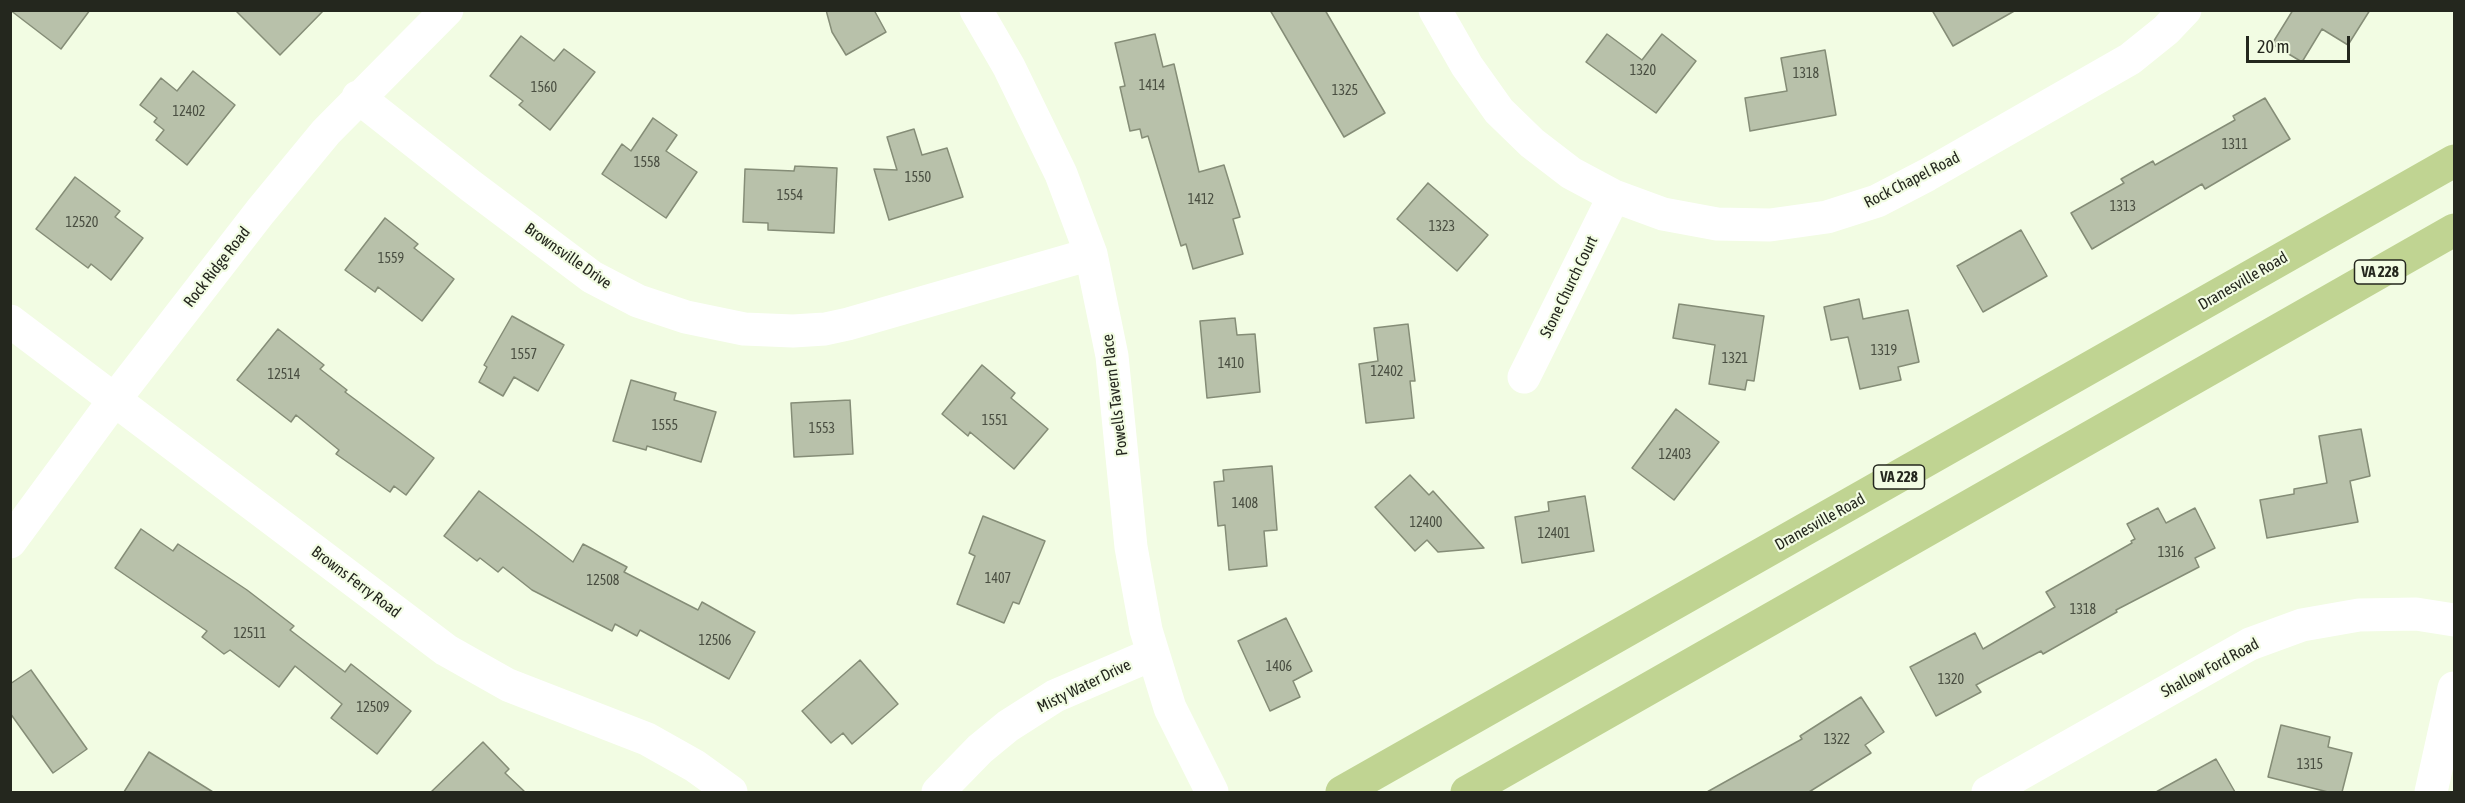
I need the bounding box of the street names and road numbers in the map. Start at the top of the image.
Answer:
street label: Rock Chapel Road [1861,148,1963,212]
street label: Brownsville Drive [521,219,615,293]
street label: Rock Ridge Road [180,223,254,311]
street label: Stone Church Court [1536,233,1602,341]
street label: Dranesville Road [2195,248,2291,314]
road number: VA 228 [2354,260,2406,284]
street label: Powells Tavern Place [1098,333,1132,457]
road number: VA 228 [1874,465,1924,489]
street label: Dranesville Road [1772,489,1868,555]
street label: Browns Ferry Road [308,542,404,622]
street label: Shallow Ford Road [2158,634,2262,702]
street label: Misty Water Drive [1034,655,1134,717]

